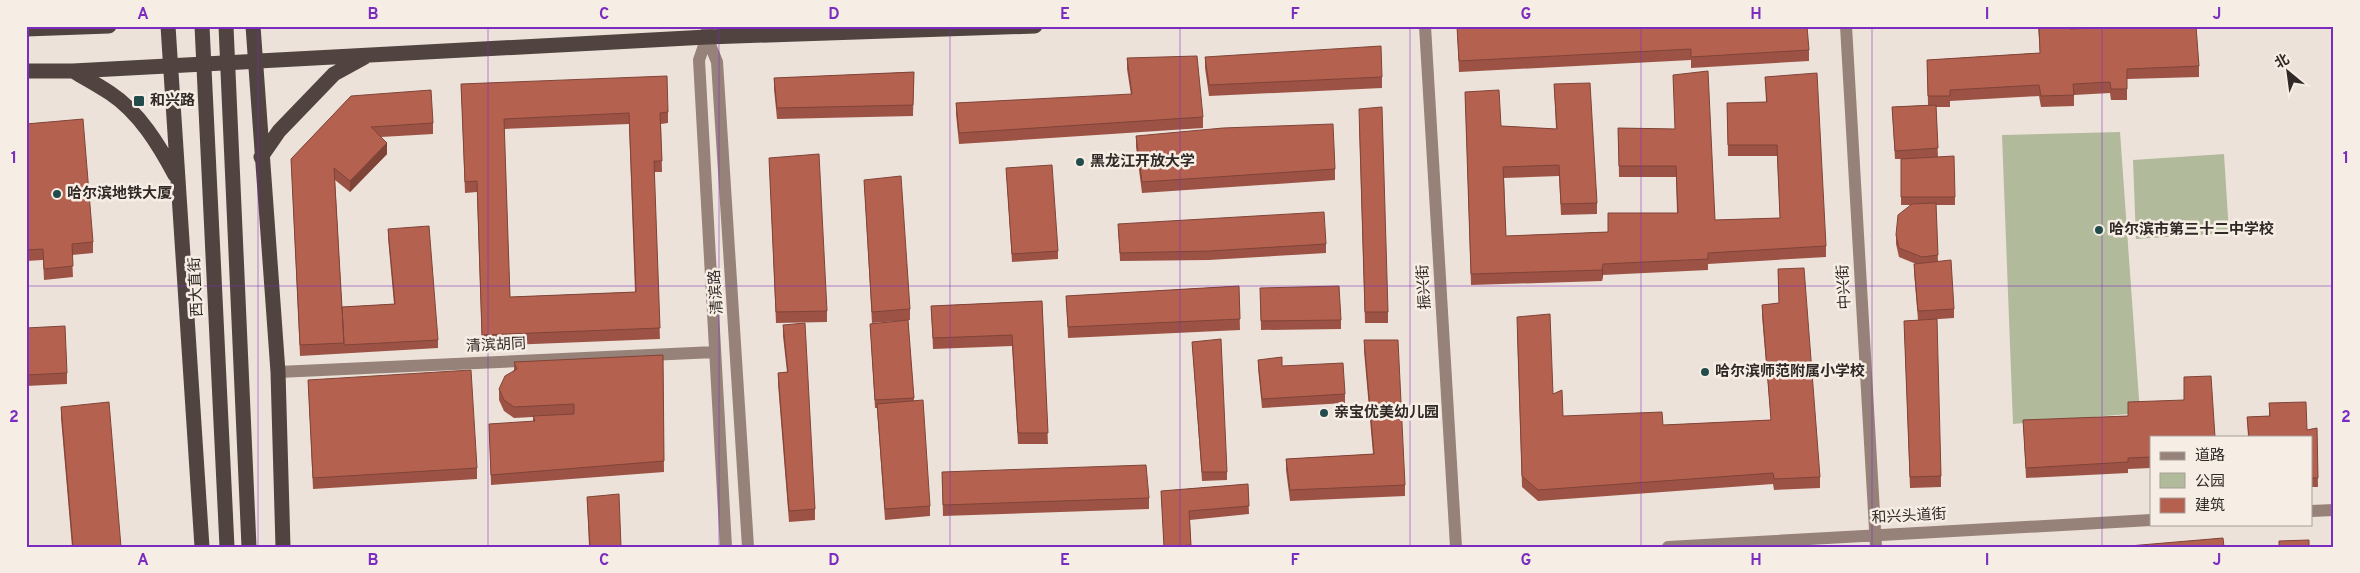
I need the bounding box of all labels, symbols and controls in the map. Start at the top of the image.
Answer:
text: A [137,5,149,25]
text: B [367,5,379,25]
text: C [599,5,609,25]
text: D [828,5,840,25]
text: E [1060,5,1070,25]
text: F [1290,5,1300,25]
text: G [1521,5,1531,25]
text: H [1750,5,1762,25]
text: I [1985,5,1989,25]
text: J [2213,5,2221,25]
north arrow [2262,48,2312,98]
text: 北 [2272,51,2293,73]
place label: 和兴路 [150,92,195,111]
marker: 和兴路 [132,94,146,108]
text: 1 [11,149,17,169]
text: 1 [2343,149,2349,169]
place label: 黑龙江开放大学 [1090,152,1195,172]
marker: 黑龙江开放大学 [1074,156,1086,168]
place label: 哈尔滨地铁大厦 [67,185,172,204]
marker: 哈尔滨地铁大厦 [51,188,63,200]
place label: 哈尔滨市第三十二中学校 [2109,220,2274,240]
marker: 哈尔滨市第三十二中学校 [2093,224,2105,236]
street label: 西大直街 [186,257,208,317]
street label: 振兴街 [1414,264,1436,310]
street label: 中兴街 [1834,264,1856,310]
street label: 清滨路 [706,269,728,315]
street label: 清滨胡同 [466,335,526,357]
place label: 哈尔滨师范附属小学校 [1715,362,1865,382]
marker: 哈尔滨师范附属小学校 [1699,366,1711,378]
place label: 亲宝优美幼儿园 [1334,403,1439,423]
marker: 亲宝优美幼儿园 [1318,407,1330,419]
text: 2 [9,408,19,428]
text: 2 [2341,408,2351,428]
legend [2150,436,2312,526]
text: 道路 [2195,447,2225,466]
text: 公园 [2195,473,2225,492]
text: 建筑 [2195,497,2225,516]
street label: 和兴头道街 [1871,506,1947,528]
text: A [137,551,149,571]
text: B [367,551,379,571]
text: C [599,551,609,571]
text: D [828,551,840,571]
text: E [1060,551,1070,571]
text: F [1290,551,1300,571]
text: G [1521,551,1531,571]
text: H [1750,551,1762,571]
text: I [1985,551,1989,571]
text: J [2213,551,2221,571]

